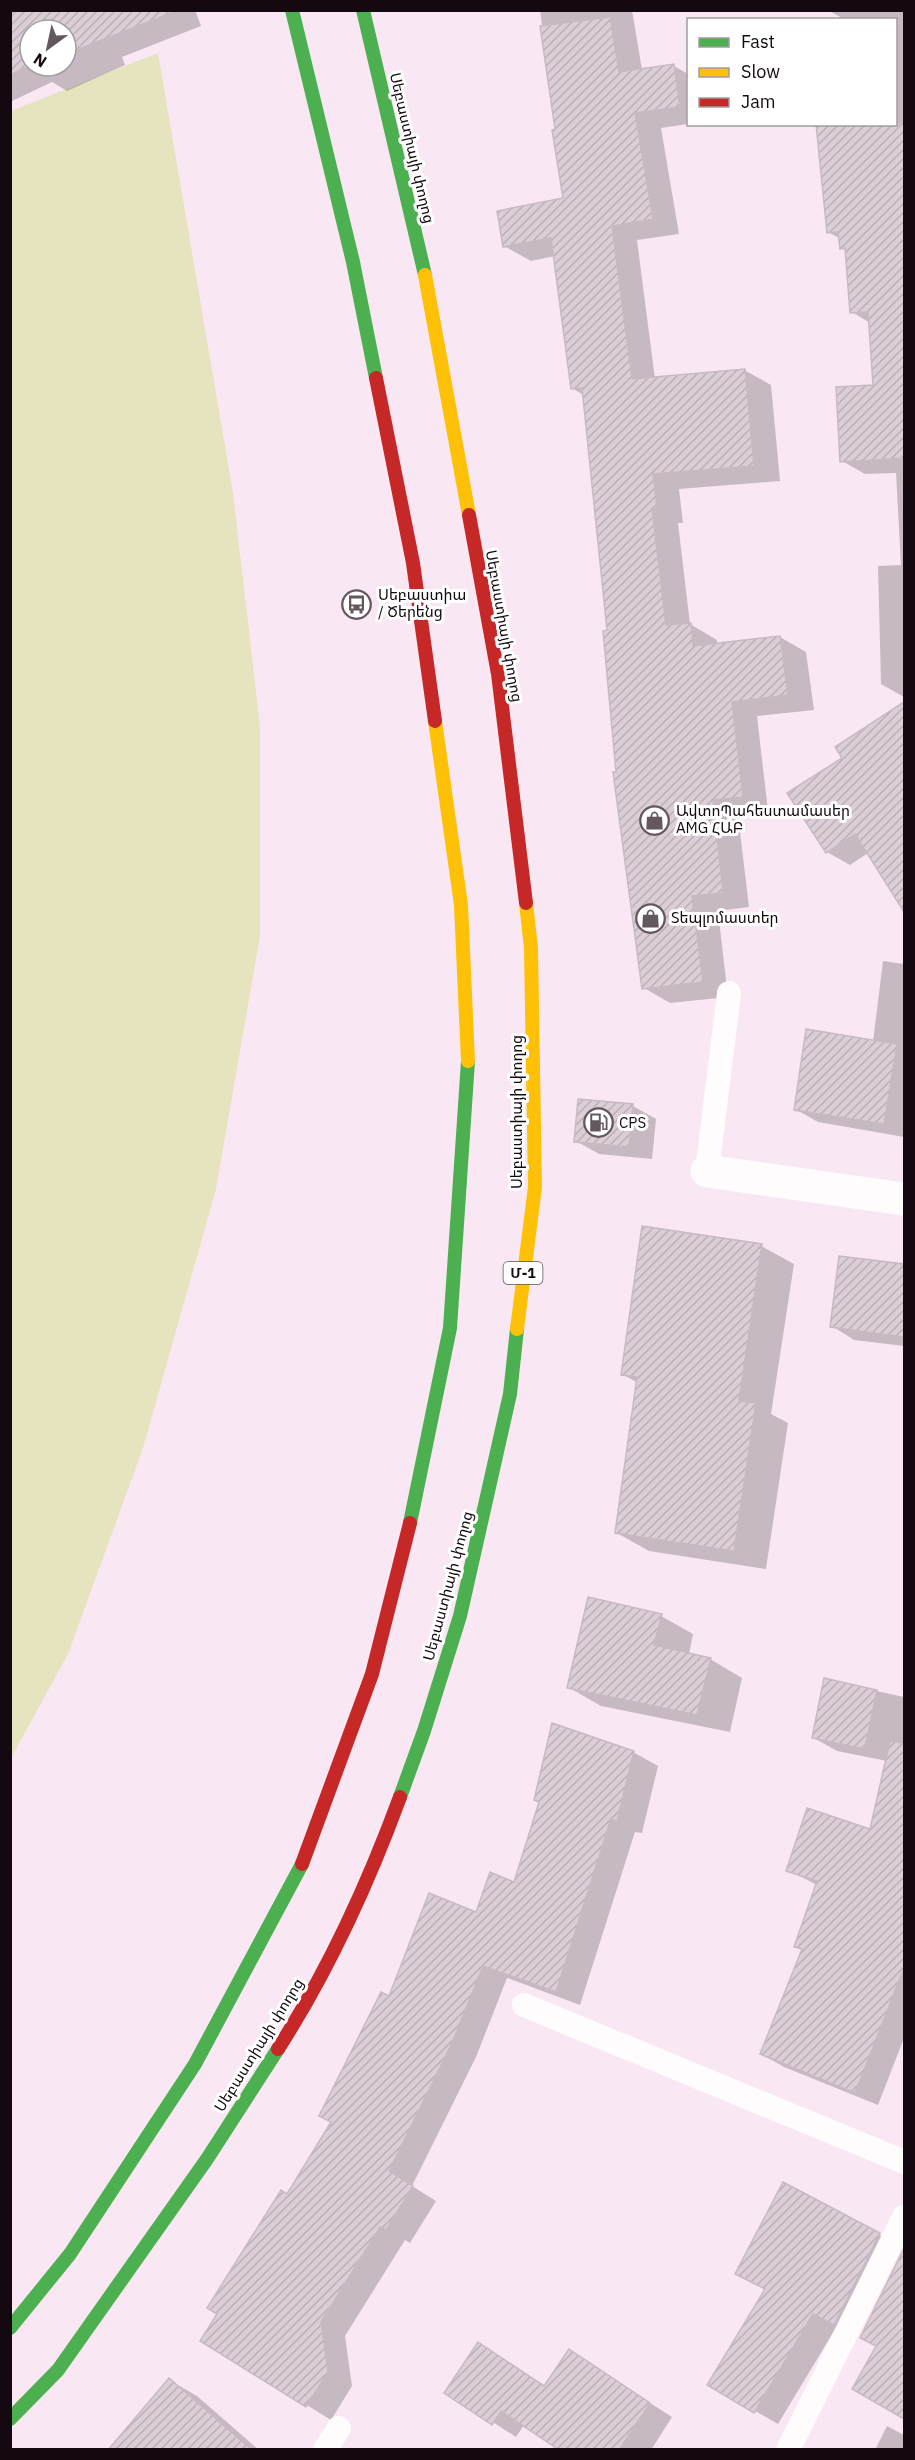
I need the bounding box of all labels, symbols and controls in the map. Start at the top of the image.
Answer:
north arrow [18,18,78,78]
legend [687,18,897,126]
text: Fast [741,30,775,53]
text: N [30,49,50,72]
text: Slow [741,60,780,83]
street label: Սեբաստիայի փողոց [386,71,439,225]
text: Jam [741,90,776,113]
street label: Սեբաստիայի փողոց [482,548,527,703]
place label: Սեբաստիա / Ծերենց [378,585,466,621]
bus stop icon: Սեբաստիա / Ծերենց [341,588,373,620]
place label: ԱվտոՊահեստամասեր AMG ՀԱԲ [676,801,850,837]
shop icon: ԱվտոՊահեստամասեր AMG ՀԱԲ [639,804,671,836]
shop icon: Տեպլոմաստեր [634,902,666,934]
place label: Տեպլոմաստեր [671,908,779,927]
street label: Սեբաստիայի փողոց [507,1035,526,1189]
fuel station icon: CPS [582,1107,614,1139]
place label: CPS [619,1113,646,1132]
road number: Մ-1 [504,1262,542,1284]
street label: Սեբաստիայի փողոց [418,1509,477,1663]
street label: Սեբաստիայի փողոց [210,1974,307,2115]

